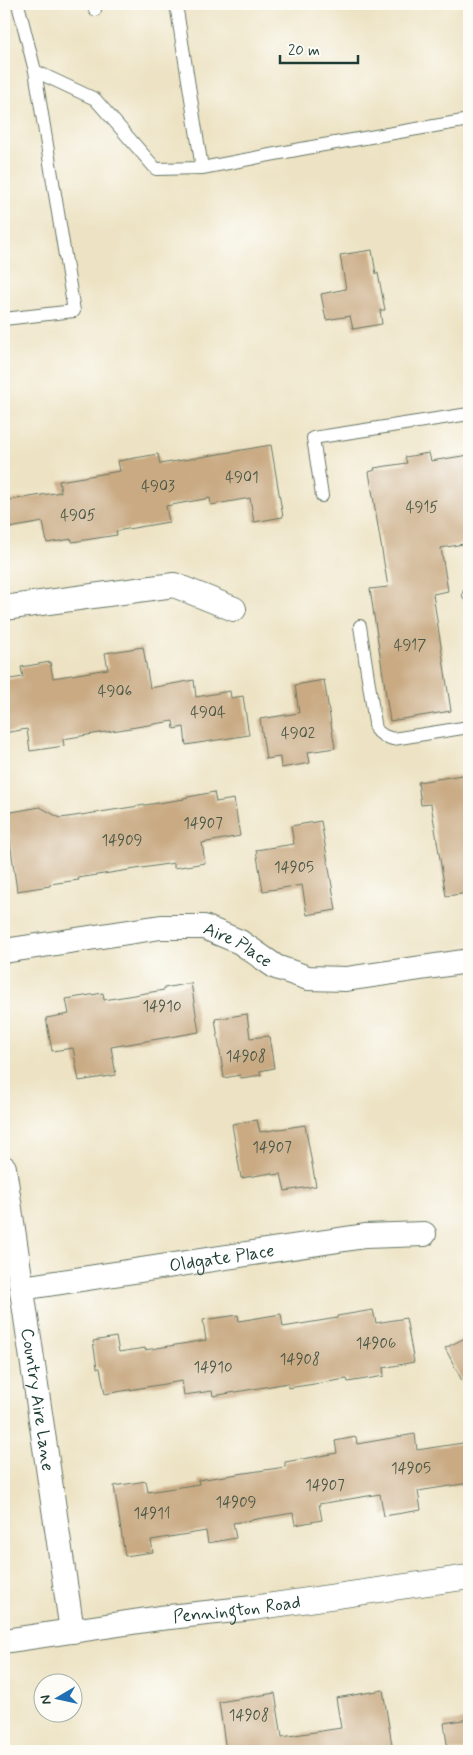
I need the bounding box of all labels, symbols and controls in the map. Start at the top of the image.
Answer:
scale bar [280,32,358,64]
text: 20 m [288,41,320,61]
house number: 4901 [225,468,259,488]
house number: 4903 [141,477,175,497]
house number: 4915 [406,498,438,518]
house number: 4905 [60,506,96,526]
house number: 4917 [394,636,426,656]
house number: 4906 [98,682,132,702]
house number: 4904 [190,703,226,723]
house number: 4902 [281,724,315,744]
house number: 14907 [183,814,223,834]
house number: 14909 [101,831,143,851]
house number: 14905 [274,858,314,878]
street label: Aire Place [199,917,277,974]
house number: 14910 [143,997,182,1017]
house number: 14908 [226,1047,266,1067]
house number: 14907 [252,1138,292,1158]
street label: Oldgate Place [168,1239,276,1279]
street label: Country Aire Lane [15,1327,59,1473]
house number: 14906 [356,1334,396,1354]
house number: 14908 [280,1350,320,1370]
house number: 14910 [194,1358,233,1378]
house number: 14905 [391,1459,431,1479]
house number: 14907 [305,1476,345,1496]
house number: 14909 [215,1493,257,1513]
house number: 14911 [134,1504,170,1524]
street label: Pennington Road [172,1590,302,1630]
north arrow [32,1672,82,1722]
text: N [37,1694,56,1706]
house number: 14908 [229,1706,269,1726]

